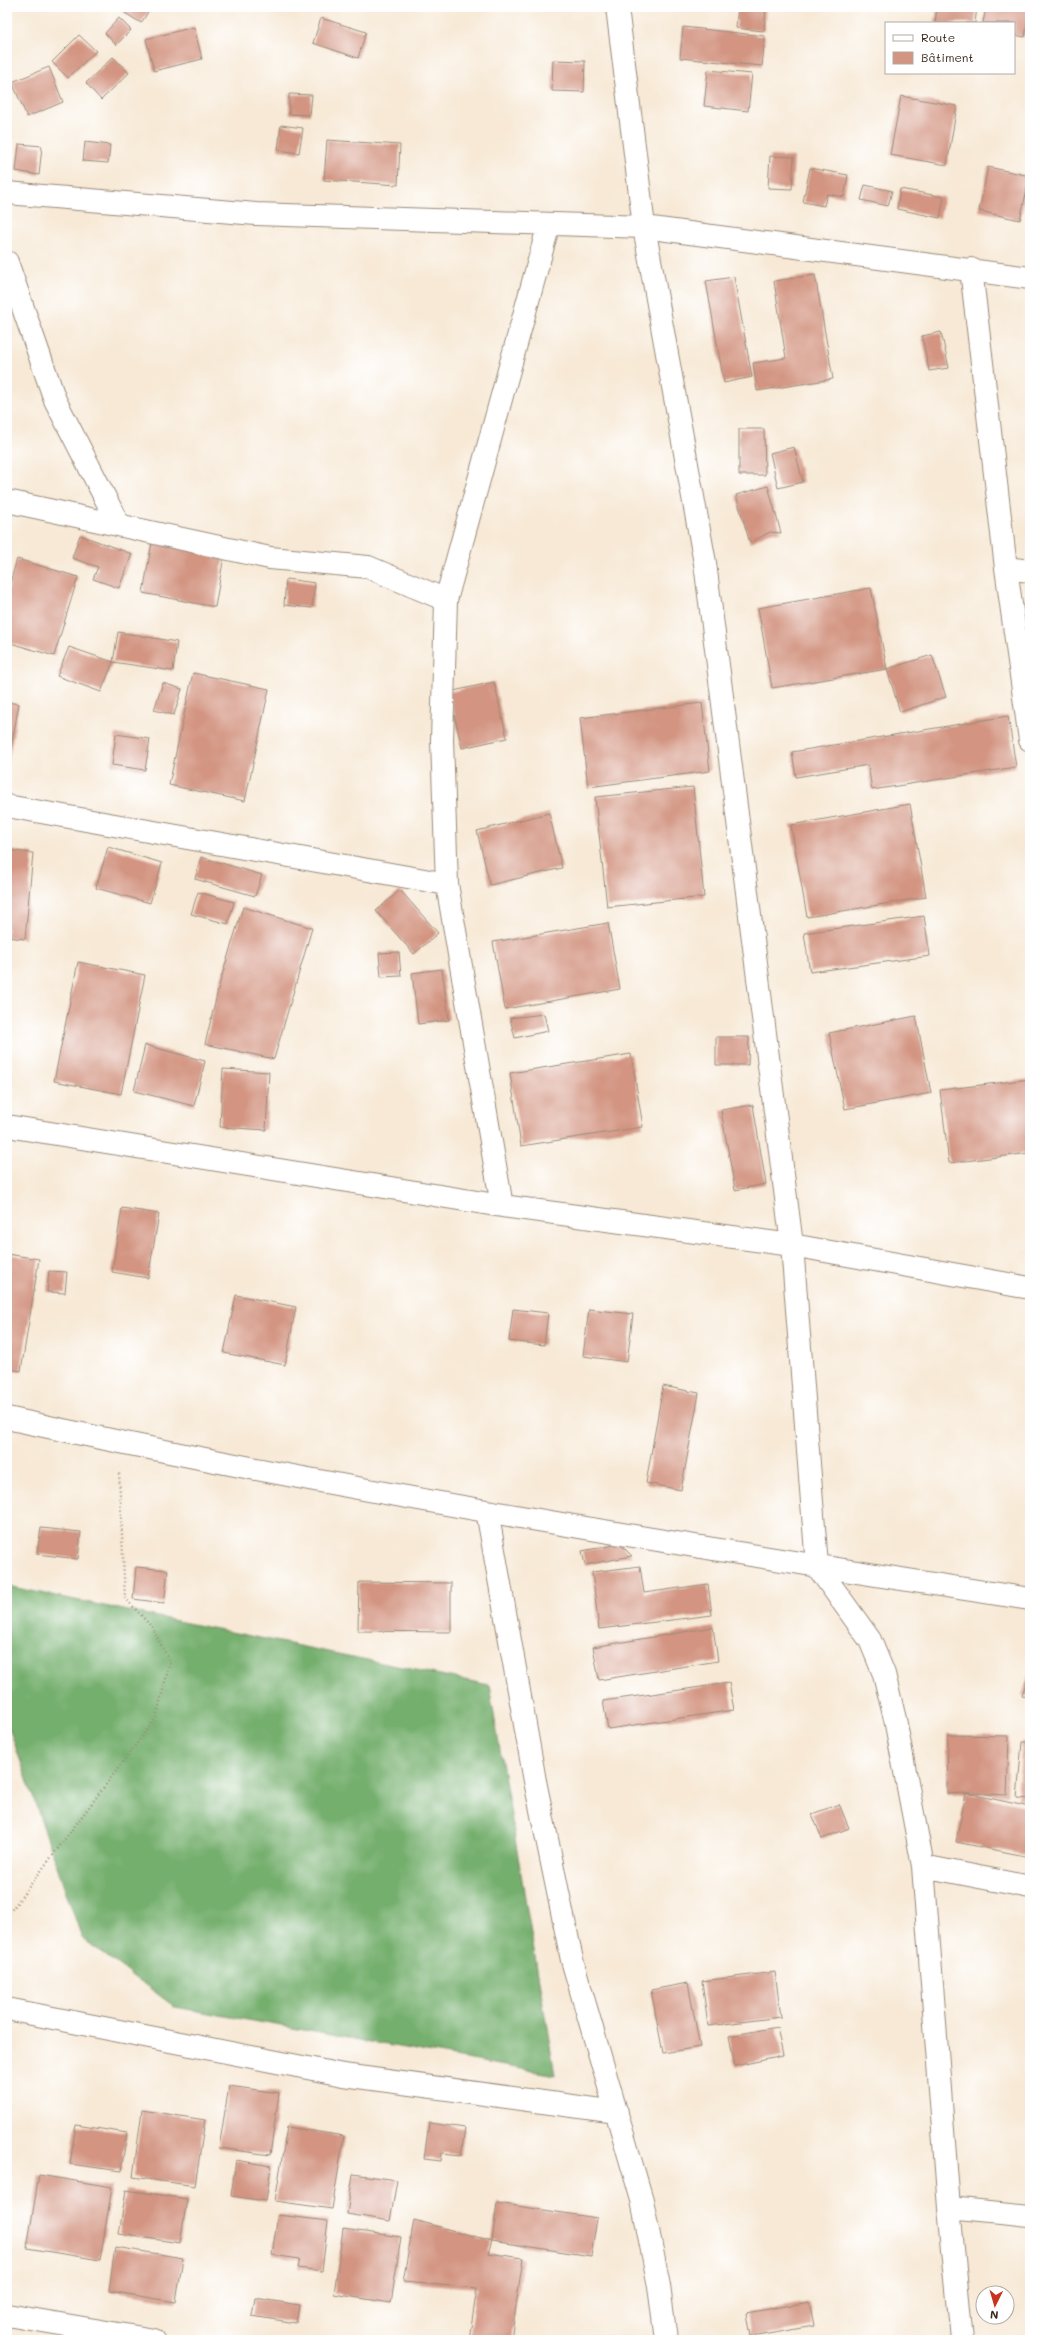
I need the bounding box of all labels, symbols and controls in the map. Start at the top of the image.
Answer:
legend [885,22,1015,74]
text: Route [921,29,955,45]
text: Bâtiment [921,49,974,65]
north arrow [975,2285,1015,2325]
text: N [989,2308,999,2323]

